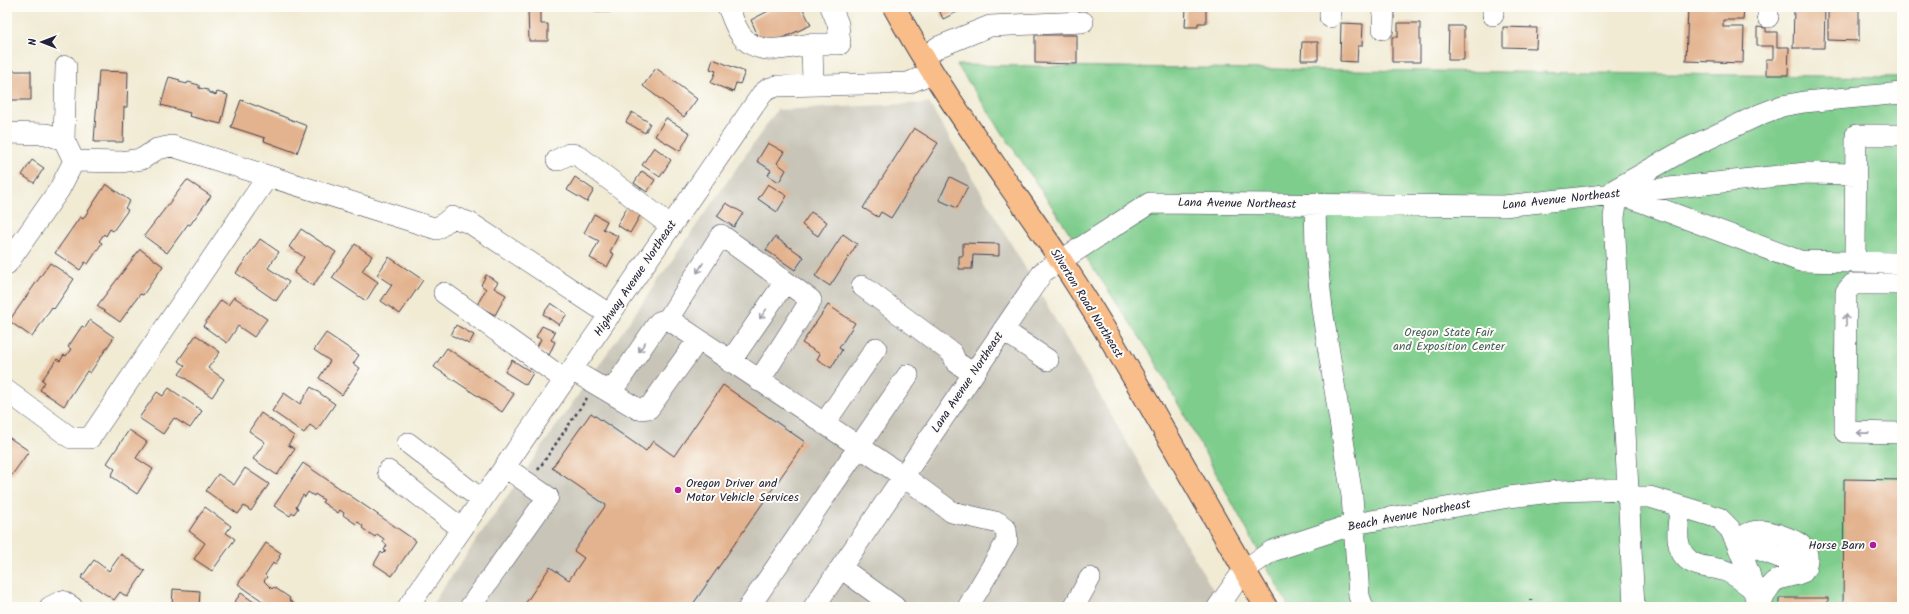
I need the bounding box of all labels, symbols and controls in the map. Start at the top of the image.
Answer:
north arrow [22,22,62,62]
text: N [24,38,42,45]
street label: Lana Avenue Northeast [1501,184,1621,215]
street label: Lana Avenue Northeast [1178,193,1297,214]
street label: Highway Avenue Northeast [589,216,682,340]
street label: Silverton Road Northeast [1045,245,1128,362]
one-way arrow [696,262,704,273]
one-way arrow [759,308,767,319]
one-way arrow [1842,314,1850,327]
park label: Oregon State Fair and Exposition Center [1393,323,1506,356]
street label: Lana Avenue Northeast [926,328,1009,437]
one-way arrow [638,341,646,352]
one-way arrow [1857,429,1870,436]
place label: Oregon Driver and Motor Vehicle Services [686,474,799,507]
marker: Oregon Driver and Motor Vehicle Services [673,485,683,495]
street label: Beach Avenue Northeast [1346,494,1473,537]
place label: Horse Barn [1809,536,1865,555]
marker: Horse Barn [1868,540,1878,550]

